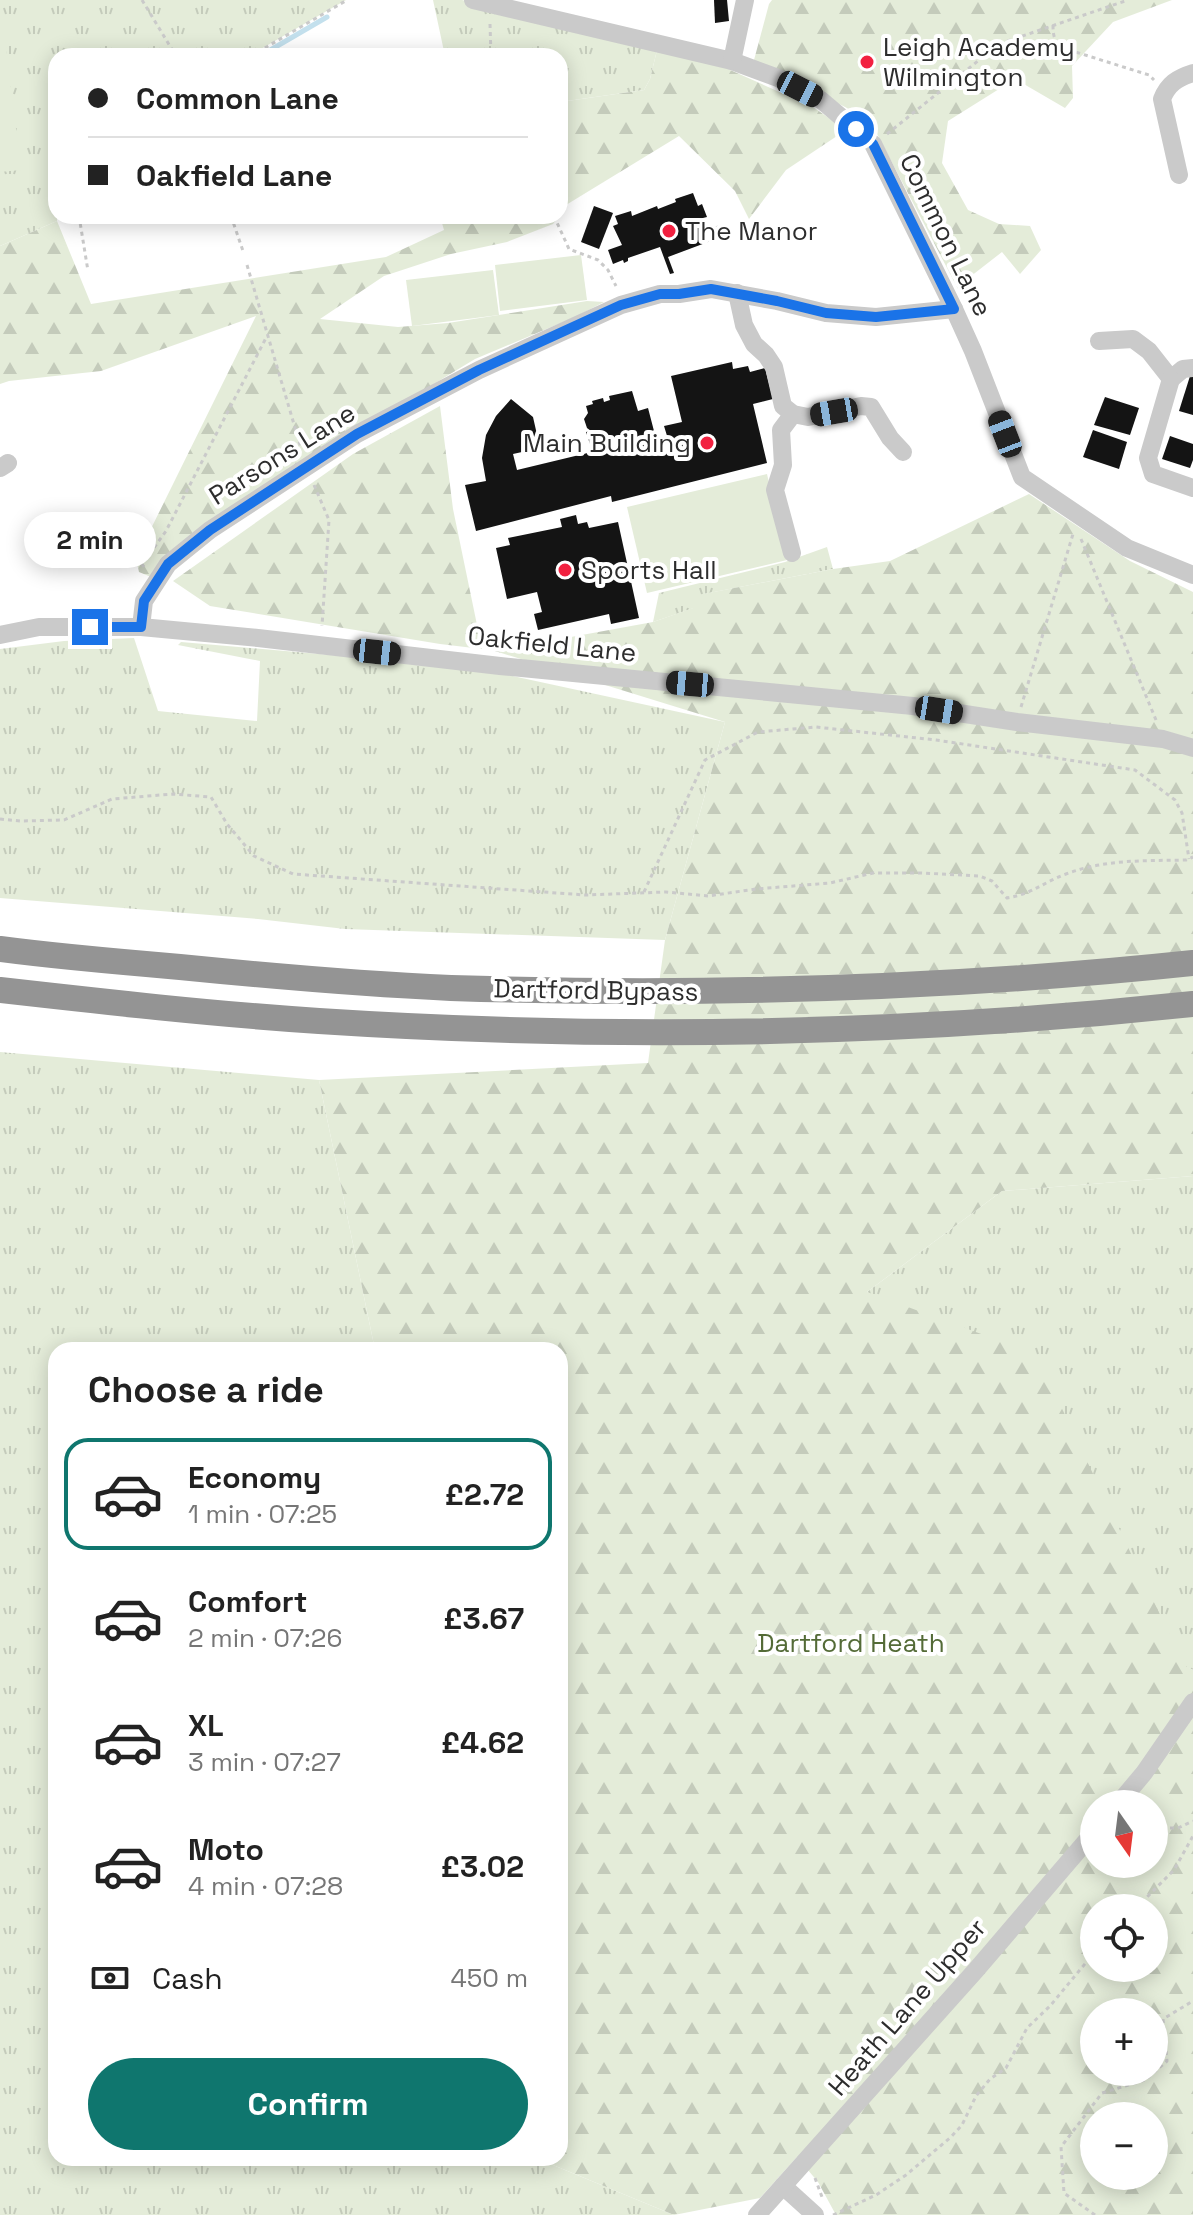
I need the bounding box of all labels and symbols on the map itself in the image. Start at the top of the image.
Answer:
place label: Leigh Academy Wilmington [883,30,1075,94]
marker: Leigh Academy Wilmington [858,53,876,71]
car [773,67,827,111]
route start [838,111,874,147]
street label: Common Lane [892,148,1000,322]
place label: The Manor [685,214,818,248]
marker: The Manor [660,222,678,240]
street label: Parsons Lane [202,395,362,513]
car [808,396,860,428]
car [985,407,1025,461]
place label: Main Building [523,426,691,460]
marker: Main Building [698,434,716,452]
callout: 2 min [24,511,156,567]
place label: Sports Hall [581,553,717,587]
marker: Sports Hall [556,561,574,579]
route end [72,609,108,645]
street label: Oakfield Lane [466,618,638,670]
car [352,638,402,666]
car [665,670,715,698]
car [913,694,965,726]
street label: Dartford Bypass [493,971,699,1009]
park label: Dartford Heath [757,1626,945,1660]
north arrow [1080,1790,1168,1878]
street label: Heath Lane Upper [821,1911,993,2103]

